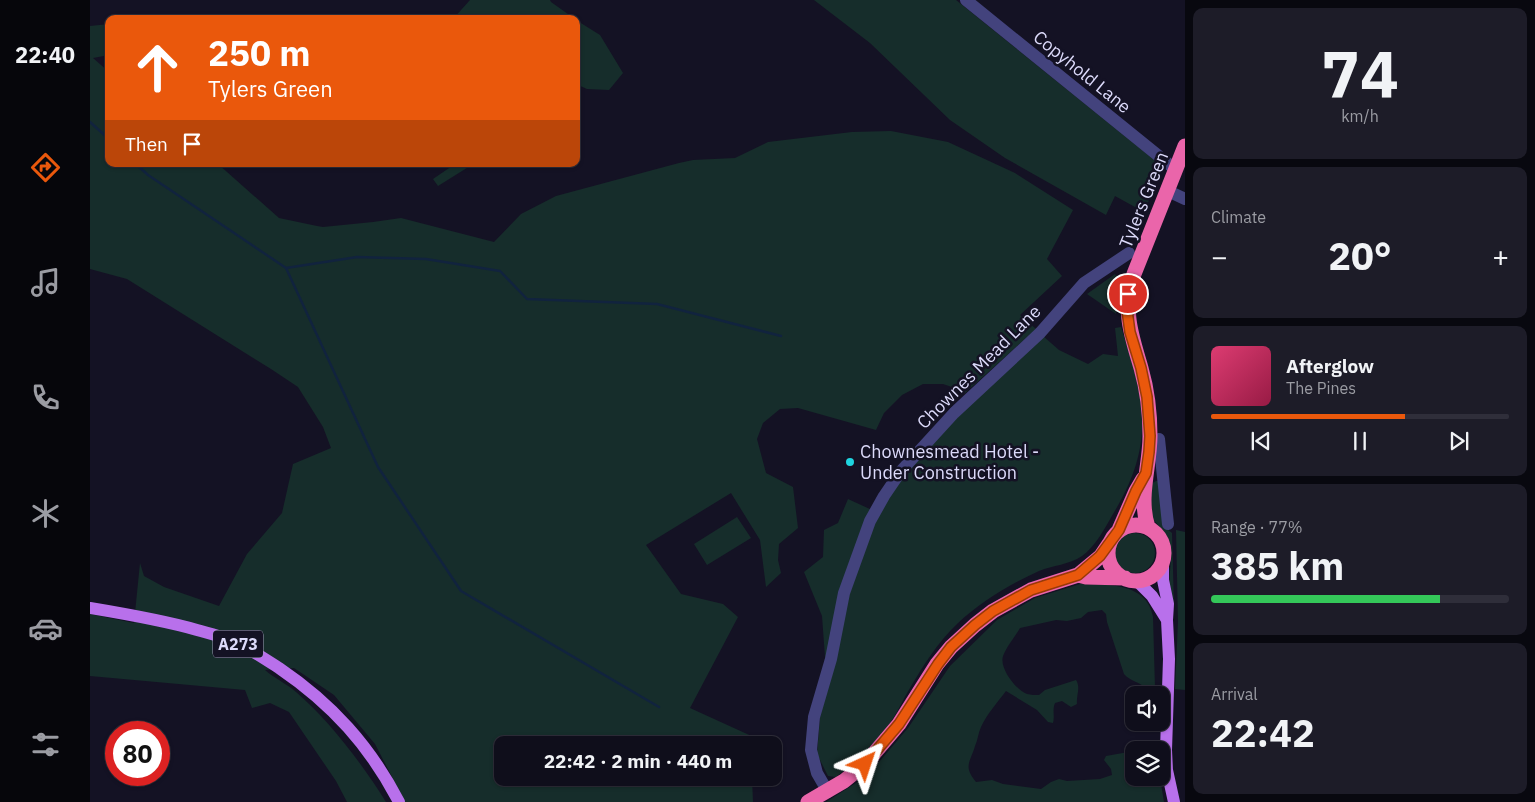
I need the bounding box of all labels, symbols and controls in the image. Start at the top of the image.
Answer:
street label: Copyhold Lane [1029,25,1136,118]
text: 250 m [208,30,311,76]
text: 74 [1321,31,1399,116]
icon: ahead [125,35,190,100]
text: 22:40 [15,40,75,69]
text: Tylers Green [208,74,333,103]
text: km/h [1341,106,1379,126]
icon: arrive [178,130,206,158]
text: Then [125,132,168,156]
street label: Tylers Green [1114,148,1173,251]
icon: directions [28,150,63,185]
text: Climate [1211,207,1266,227]
text: 20° [1328,231,1392,280]
text: − [1211,238,1228,275]
text: + [1492,238,1509,275]
icon: music [28,265,63,300]
pin [1107,273,1149,315]
icon: arrive [1114,280,1142,308]
street label: Chownes Mead Lane [912,300,1045,433]
text: Afterglow [1286,354,1374,378]
text: The Pines [1286,378,1356,398]
icon: phone [28,380,63,415]
icon: previous [1247,427,1275,455]
icon: pause [1346,427,1374,455]
icon: next [1445,427,1473,455]
place label: Chownesmead Hotel - Under Construction [860,440,1039,484]
marker: Chownesmead Hotel - Under Construction [844,456,856,468]
icon: climate [28,496,63,531]
text: Range · 77% [1211,517,1303,537]
text: 385 km [1211,541,1344,590]
icon: car [28,611,63,646]
road number: A273 [213,630,263,658]
text: Arrival [1211,684,1258,704]
map controls [1125,686,1170,786]
button: sound [1125,686,1170,731]
text: 22:42 [1211,708,1315,757]
speed limit sign: 80 [105,721,170,786]
icon: filters [28,727,63,762]
position arrow [838,737,890,789]
button: layers [1125,741,1170,786]
text: 22:42 · 2 min · 440 m [544,749,732,773]

